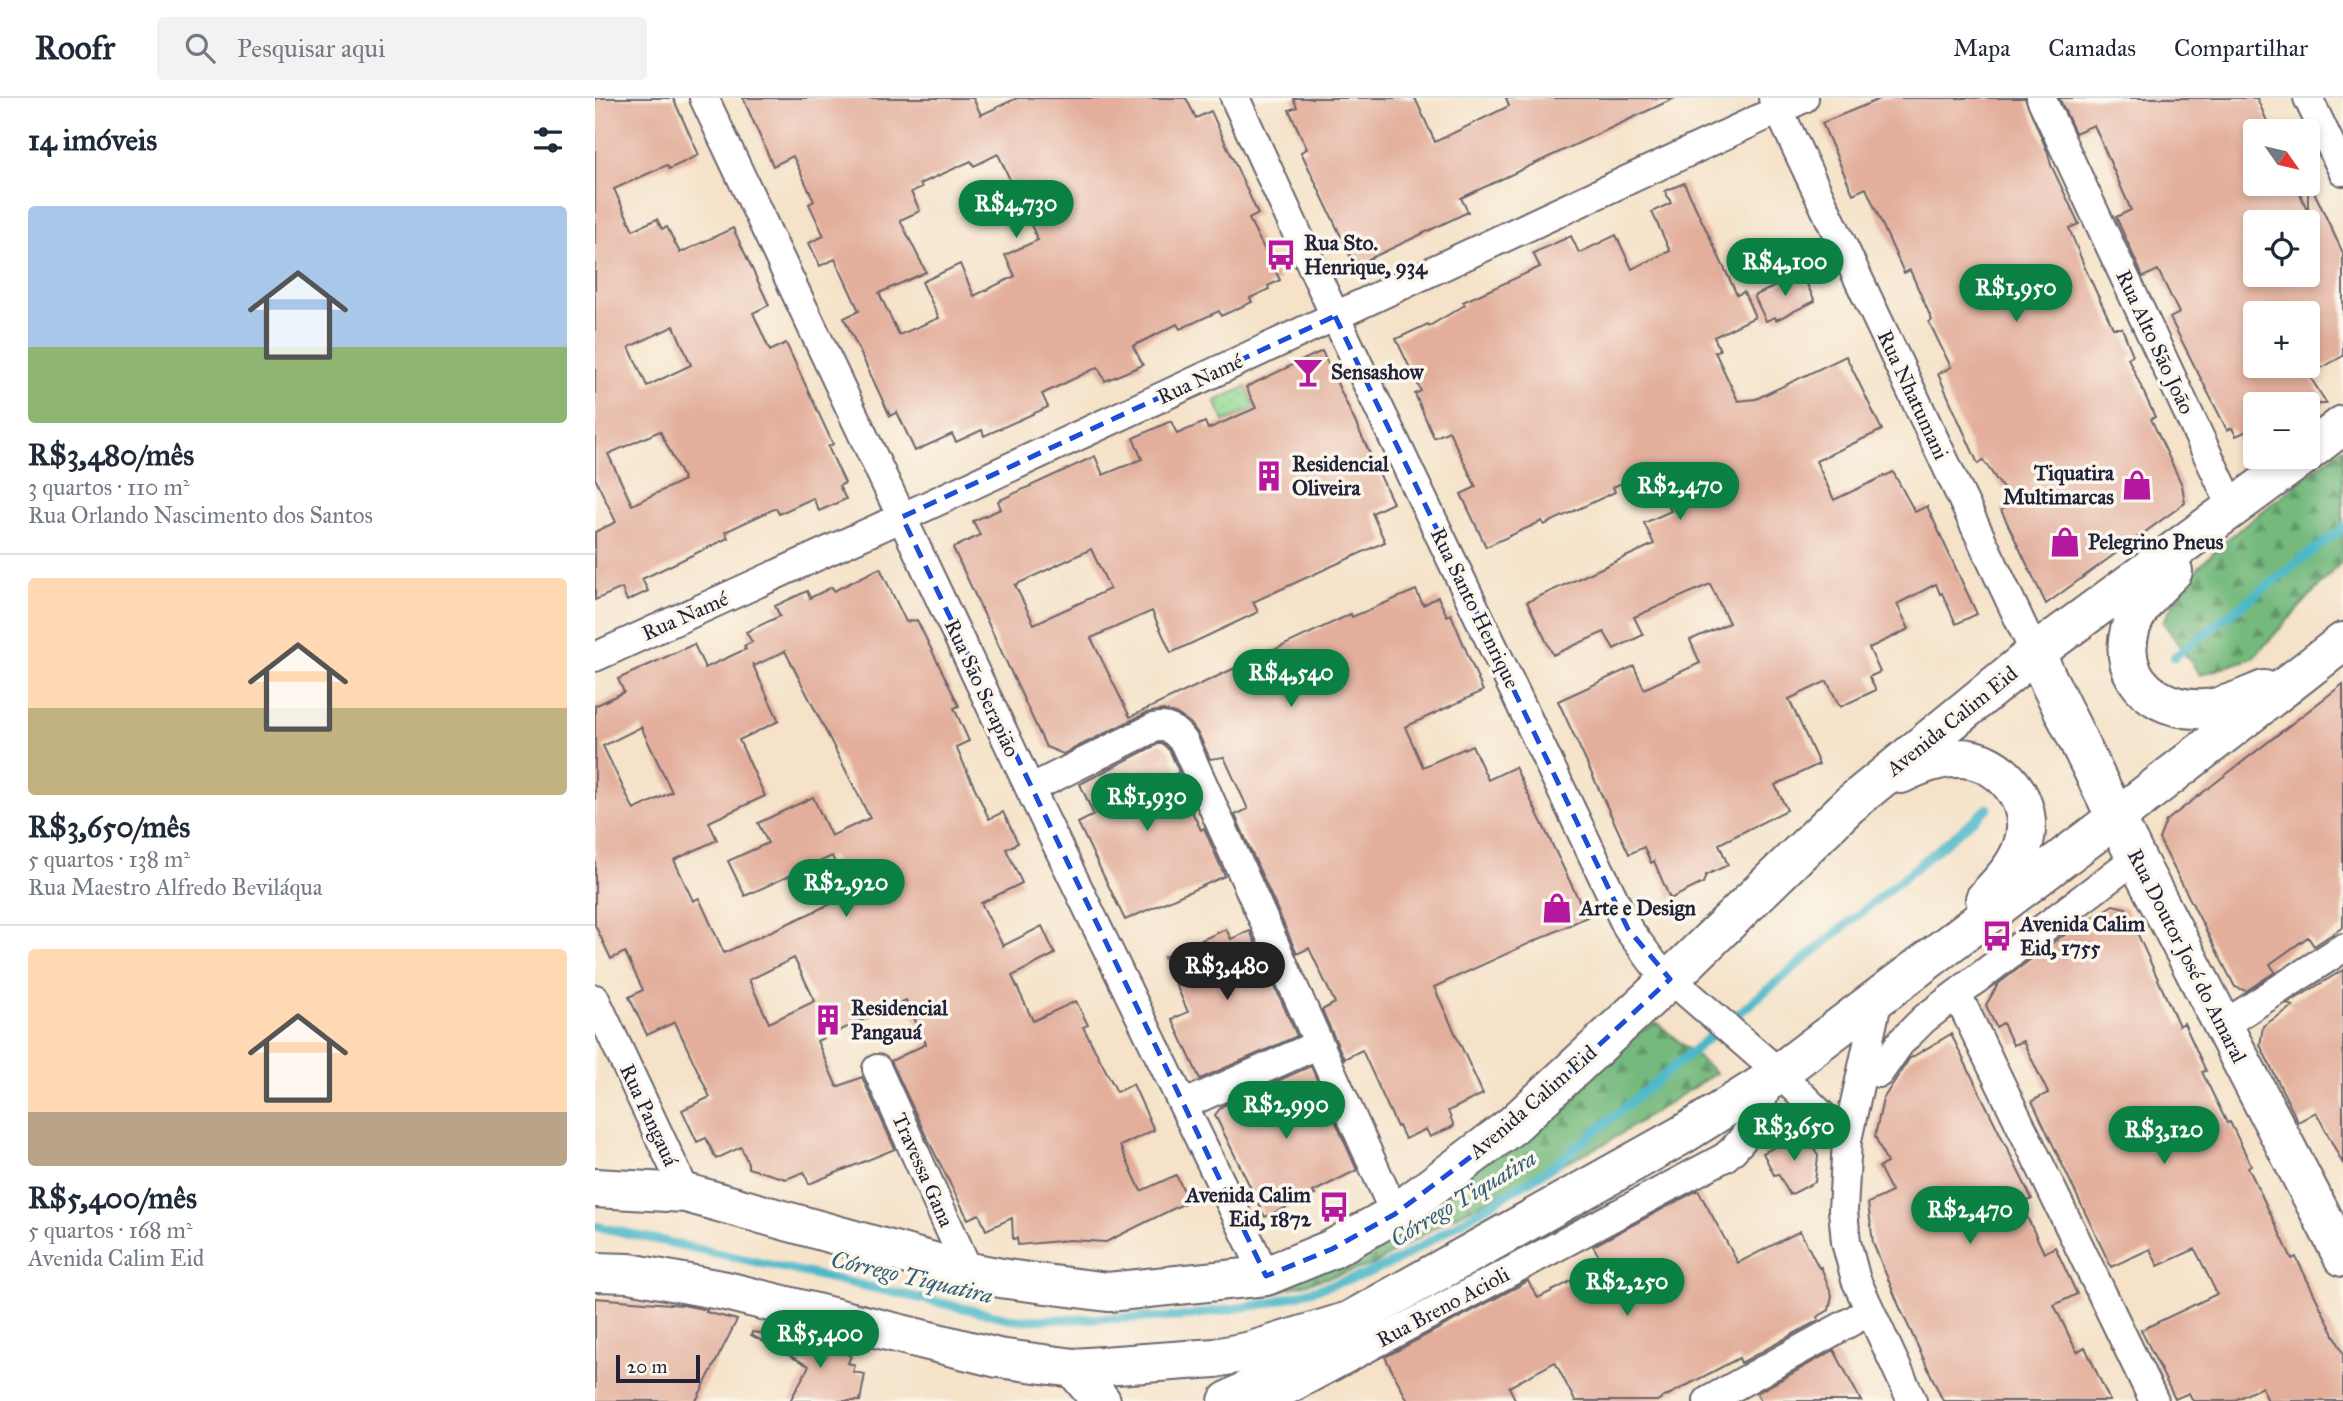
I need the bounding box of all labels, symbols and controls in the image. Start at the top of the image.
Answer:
search box [157,17,647,80]
text: Roofr [35,28,115,68]
icon: search [181,29,219,67]
text: Pesquisar aqui [237,32,385,64]
text: Mapa [1953,33,2010,63]
text: Camadas [2048,33,2136,63]
text: Compartilhar [2174,33,2308,63]
north arrow [2243,119,2321,196]
map controls [2243,119,2320,469]
icon: filters [529,121,567,159]
text: 14 imóveis [28,122,157,158]
pin: R$4,730 [951,180,1081,240]
text: R$4,730 [975,189,1057,217]
button: locate [2243,210,2320,287]
place label: Rua Sto. Henrique, 934 [1304,230,1428,280]
bus stop icon: Rua Sto. Henrique, 934 [1264,238,1298,272]
pin: R$4,100 [1720,238,1850,298]
text: R$4,100 [1742,247,1828,275]
icon: home [235,252,361,378]
pin: R$1,950 [1951,264,2081,324]
street label: Rua Alto São João [2110,266,2200,419]
text: R$1,950 [1975,273,2057,301]
button: + [2243,301,2320,378]
street label: Rua Nhatumani [1872,326,1954,464]
street label: Rua Namé [1153,348,1247,410]
bar icon: Sensashow [1291,355,1325,389]
place label: Sensashow [1331,359,1425,385]
button: − [2243,392,2320,469]
text: R$3,480/mês [28,437,194,473]
place label: Residencial Oliveira [1292,451,1390,501]
building icon: Residencial Oliveira [1252,459,1286,493]
place label: Tiquatira Multimarcas [2003,460,2115,510]
pin: R$2,470 [1615,462,1745,522]
shop icon: Tiquatira Multimarcas [2120,468,2154,502]
text: R$2,470 [1637,471,1723,499]
text: 3 quartos · 110 m² [28,473,189,501]
text: Rua Orlando Nascimento dos Santos [28,501,373,529]
street label: Rua Santo Henrique [1425,523,1525,693]
shop icon: Pelegrino Pneus [2048,525,2082,559]
place label: Pelegrino Pneus [2088,529,2224,555]
street label: Rua Namé [638,585,732,647]
street label: Rua São Serapião [939,615,1025,761]
icon: home [235,624,361,750]
pin: R$4,540 [1226,650,1356,709]
text: R$4,540 [1248,658,1334,686]
street label: Avenida Calim Eid [1881,660,2023,782]
pin: R$1,930 [1082,774,1212,833]
text: R$1,930 [1107,782,1187,810]
text: R$3,650/mês [28,809,190,845]
text: 5 quartos · 138 m² [28,845,190,873]
street label: Rua Doutor José do Amaral [2122,845,2252,1068]
pin: R$2,920 [781,860,911,919]
text: R$2,920 [804,868,888,896]
text: Rua Maestro Alfredo Beviláqua [28,873,323,901]
shop icon: Arte e Design [1540,891,1574,925]
place label: Arte e Design [1578,895,1697,921]
place label: Avenida Calim Eid, 1755 [2018,911,2145,961]
bus stop icon: Avenida Calim Eid, 1755 [1980,919,2014,953]
pin: R$3,480 [1162,942,1292,1002]
text: R$3,480 [1185,951,1269,979]
icon: home [235,995,361,1121]
place label: Residencial Pangauá [851,995,949,1045]
building icon: Residencial Pangauá [811,1003,845,1037]
street label: Avenida Calim Eid [1463,1039,1603,1165]
street label: Rua Pangauá [614,1060,684,1170]
pin: R$2,990 [1221,1082,1351,1141]
text: R$2,990 [1243,1090,1329,1118]
pin: R$3,650 [1729,1104,1859,1163]
pin: R$3,120 [2099,1107,2229,1166]
street label: Travessa Gana [886,1109,960,1231]
text: R$3,650 [1754,1112,1835,1140]
text: R$3,120 [2125,1115,2203,1143]
water label: Córrego Tiquatira [1385,1143,1541,1253]
text: R$5,400/mês [28,1180,197,1216]
place label: Avenida Calim Eid, 1872 [1184,1182,1312,1232]
pin: R$2,470 [1905,1186,2035,1246]
bus stop icon: Avenida Calim Eid, 1872 [1317,1190,1351,1224]
text: R$2,470 [1927,1195,2013,1223]
text: 5 quartos · 168 m² [28,1216,192,1244]
text: Avenida Calim Eid [28,1244,204,1272]
water label: Córrego Tiquatira [828,1245,996,1309]
pin: R$2,250 [1562,1258,1692,1318]
street label: Rua Breno Acioli [1372,1261,1514,1353]
text: R$2,250 [1585,1267,1669,1295]
pin: R$5,400 [755,1310,885,1370]
text: R$5,400 [777,1319,863,1347]
scale bar [616,1352,700,1384]
text: 20 m [627,1355,668,1378]

